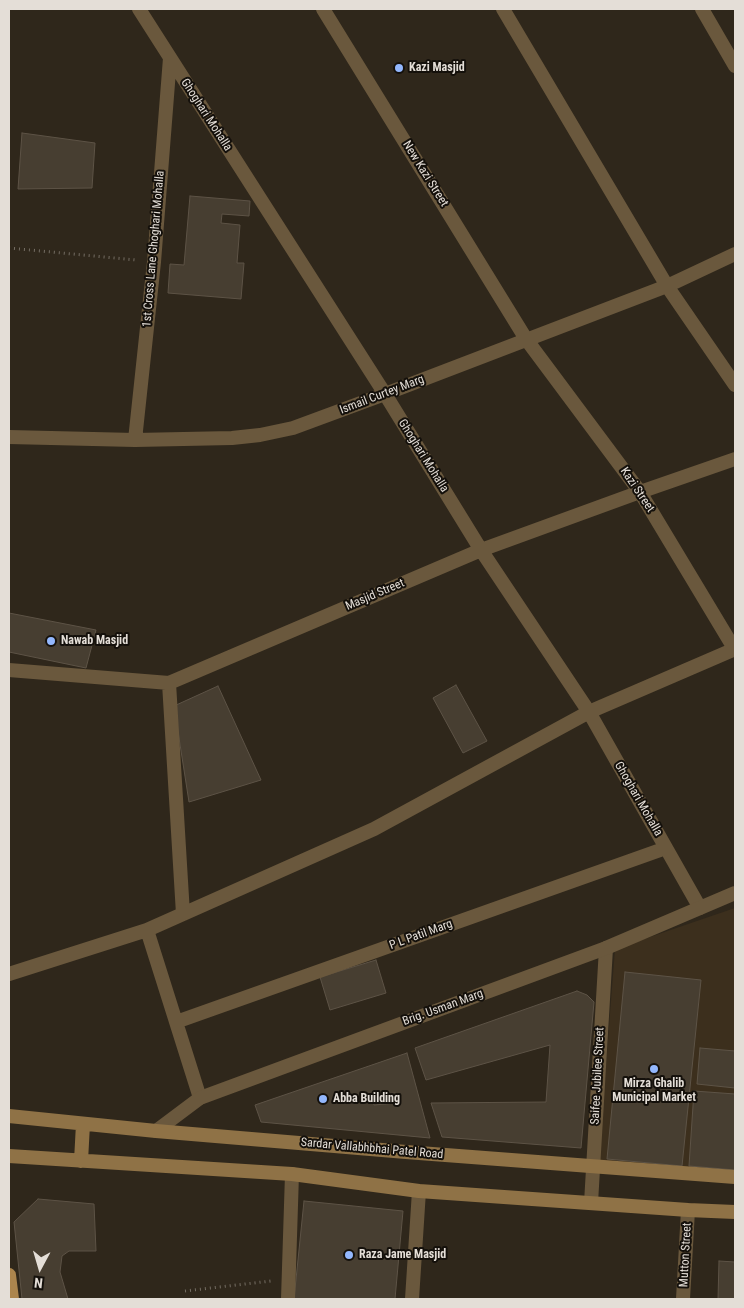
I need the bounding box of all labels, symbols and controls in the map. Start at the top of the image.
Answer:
place label: Kazi Masjid [409,61,465,75]
marker: Kazi Masjid [393,62,405,74]
street label: Ghoghari Mohalla [177,76,235,154]
street label: New Kazi Street [399,138,451,210]
street label: 1st Cross Lane Ghoghari Mohalla [140,170,168,328]
street label: Ismail Curtey Marg [338,372,426,418]
street label: Ghoghari Mohalla [395,417,451,495]
street label: Kazi Street [617,465,657,515]
street label: Masjid Street [343,576,407,614]
place label: Nawab Masjid [61,634,128,648]
marker: Nawab Masjid [45,635,57,647]
street label: Ghoghari Mohalla [611,759,665,839]
street label: P L Patil Marg [387,917,455,953]
street label: Brig. Usman Marg [401,987,485,1029]
street label: Saifee Jubilee Street [588,1027,608,1125]
marker: Mirza Ghalib Municipal Market [648,1063,660,1075]
place label: Mirza Ghalib Municipal Market [612,1077,696,1105]
place label: Abba Building [333,1092,400,1106]
marker: Abba Building [317,1093,329,1105]
street label: Sardar Vallabhbhai Patel Road [300,1136,444,1162]
street label: Mutton Street [677,1222,695,1288]
north arrow [15,1243,65,1293]
place label: Raza Jame Masjid [359,1248,446,1262]
marker: Raza Jame Masjid [343,1249,355,1261]
text: N [33,1275,44,1291]

